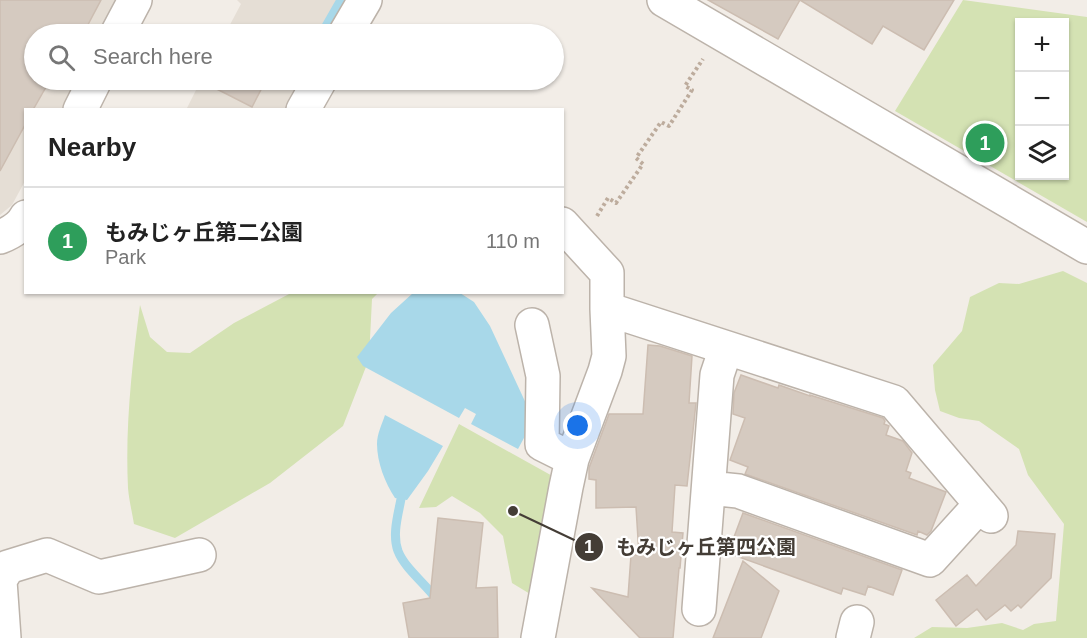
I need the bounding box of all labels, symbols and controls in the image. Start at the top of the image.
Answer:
map controls [1015,18,1069,180]
button: + [1015,18,1069,72]
search box [24,24,564,90]
icon: search [45,41,78,74]
text: Search here [93,44,213,69]
button: − [1015,72,1069,126]
pin: 1 [966,120,1004,166]
button: layers [1015,126,1069,180]
text: Nearby [48,132,136,162]
text: もみじヶ丘第二公園 [105,220,303,245]
text: 1 [62,230,73,252]
text: 110 m [486,230,540,252]
text: Park [105,246,146,268]
your location [563,411,592,440]
callout: もみじヶ丘第四公園 [574,528,808,566]
text: もみじヶ丘第四公園 [616,536,796,558]
text: 1 [584,537,594,557]

